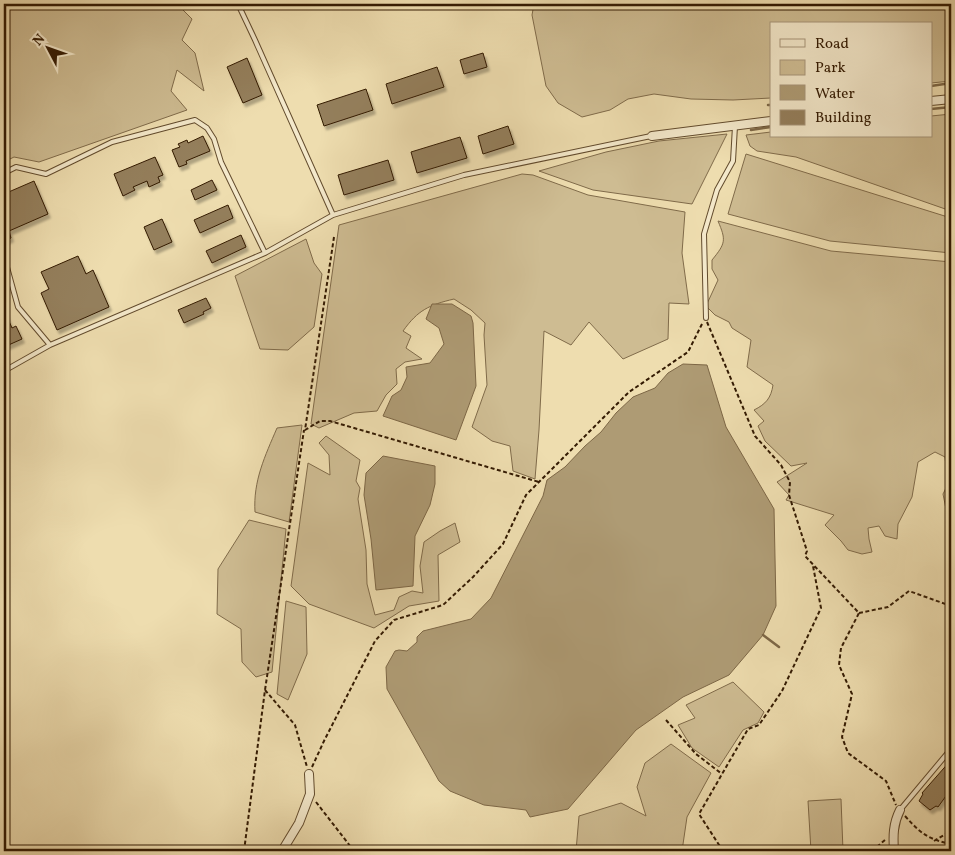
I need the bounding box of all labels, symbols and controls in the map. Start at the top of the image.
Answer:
north arrow [22,22,72,72]
legend [770,22,932,138]
text: N [29,30,50,51]
text: Road [815,34,849,55]
text: Park [815,58,846,79]
text: Water [815,84,855,105]
text: Building [815,108,872,129]

